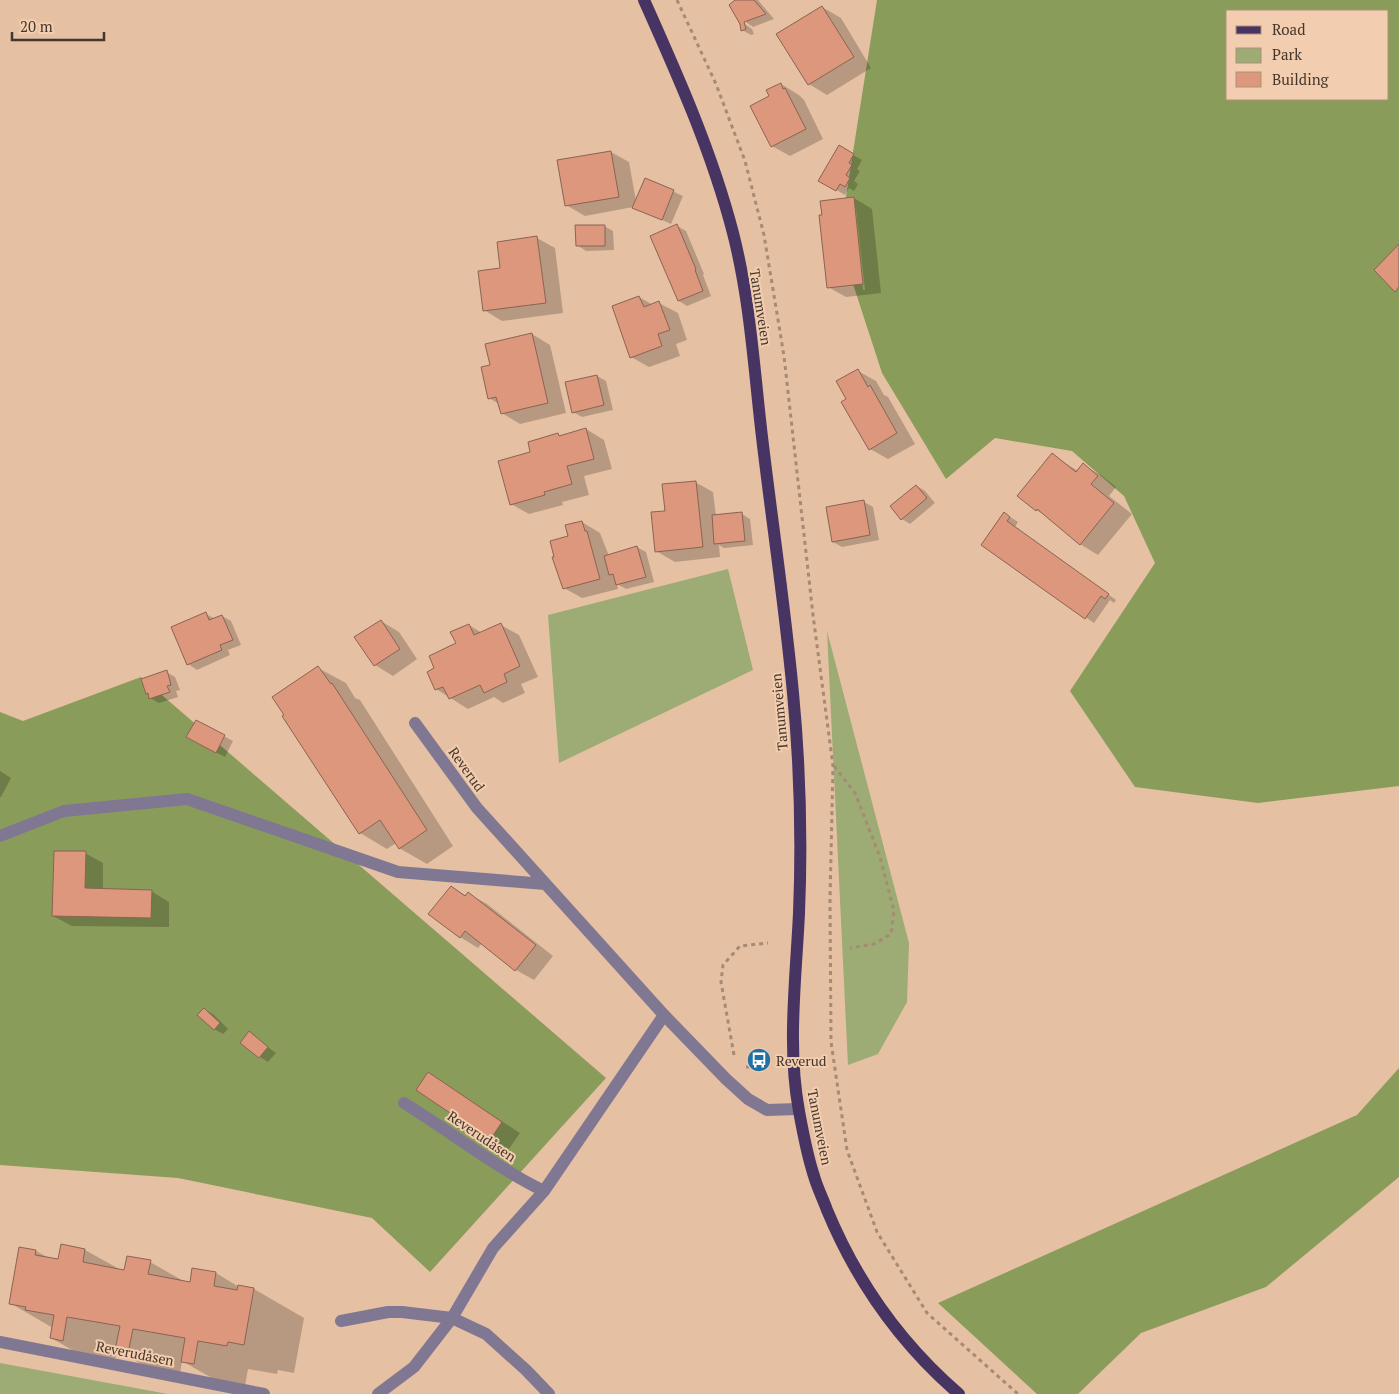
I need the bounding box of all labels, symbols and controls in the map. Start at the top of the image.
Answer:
scale bar [12,10,105,42]
legend [1226,10,1389,100]
text: 20 m [20,16,53,36]
text: Road [1272,19,1305,39]
text: Park [1272,44,1302,64]
text: Building [1272,69,1330,89]
street label: Tanumveien [746,267,777,347]
street label: Tanumveien [766,672,792,751]
street label: Reverud [444,743,490,795]
bus stop icon: Reverud [746,1047,772,1073]
place label: Reverud [776,1051,827,1070]
street label: Tanumveien [803,1087,837,1167]
street label: Reverudåsen [444,1106,521,1166]
street label: Reverudåsen [94,1336,176,1370]

